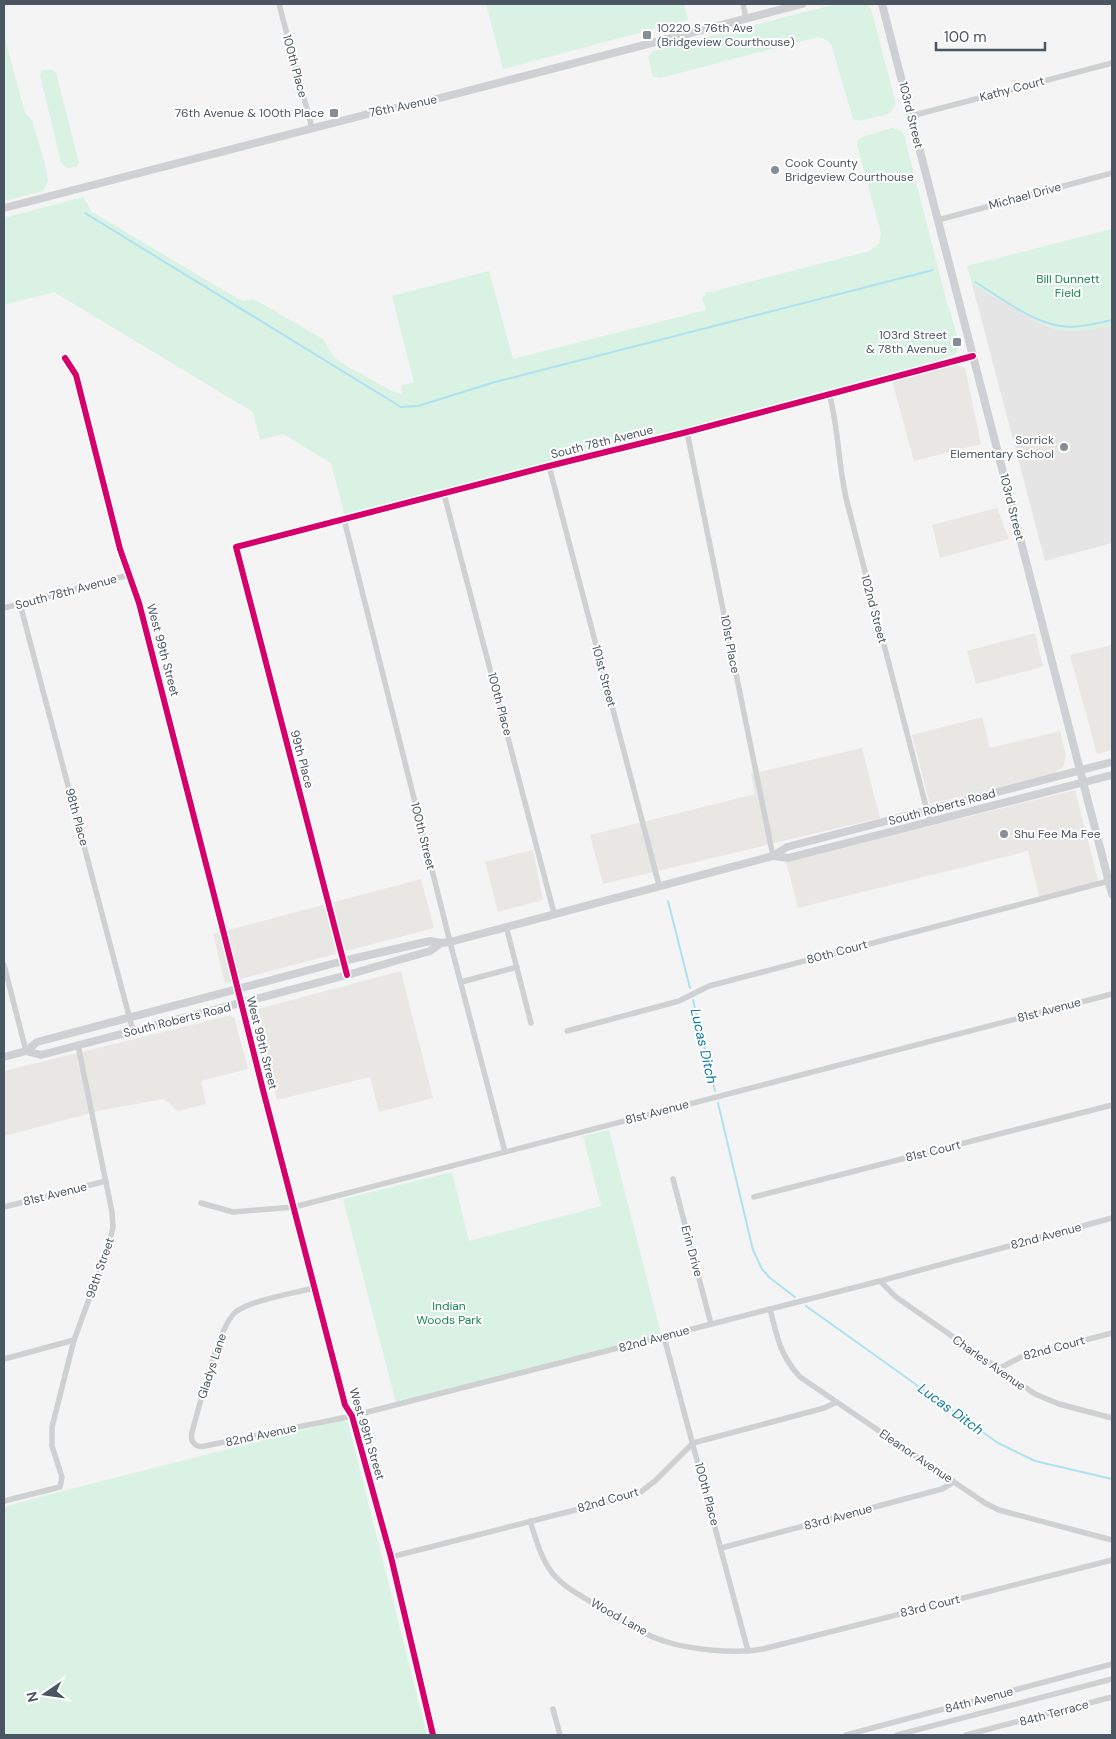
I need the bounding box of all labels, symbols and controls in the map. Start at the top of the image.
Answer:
place label: 10220 S 76th Ave (Bridgeview Courthouse) [657,20,795,50]
scale bar [936,20,1045,52]
text: 100 m [944,27,987,47]
marker: 10220 S 76th Ave (Bridgeview Courthouse) [641,29,653,41]
street label: 100th Place [279,33,311,100]
street label: Kathy Court [978,73,1046,105]
street label: 103rd Street [895,80,927,150]
street label: 76th Avenue [367,91,439,121]
place label: 76th Avenue & 100th Place [175,105,324,121]
marker: 76th Avenue & 100th Place [328,107,340,119]
place label: Cook County Bridgeview Courthouse [785,155,914,185]
marker: Cook County Bridgeview Courthouse [769,164,781,176]
street label: Michael Drive [987,179,1063,213]
park label: Bill Dunnett Field [1036,271,1100,301]
place label: 103rd Street & 78th Avenue [866,327,947,357]
marker: 103rd Street & 78th Avenue [951,336,963,348]
street label: South 78th Avenue [549,422,655,462]
place label: Sorrick Elementary School [950,432,1054,462]
marker: Sorrick Elementary School [1058,441,1070,453]
street label: 103rd Street [996,472,1028,542]
street label: South 78th Avenue [13,571,119,613]
street label: 102nd Street [857,573,891,645]
street label: West 99th Street [143,602,183,698]
street label: 101st Place [716,613,744,675]
street label: 101st Street [588,643,620,709]
street label: 100th Place [484,671,516,738]
street label: 99th Place [287,728,318,790]
street label: South Roberts Road [887,785,997,829]
street label: 98th Place [62,786,92,848]
street label: 100th Street [407,801,439,872]
place label: Shu Fee Ma Fee [1014,826,1101,842]
marker: Shu Fee Ma Fee [998,828,1010,840]
street label: 80th Court [805,936,869,968]
street label: 81st Avenue [1015,994,1083,1026]
street label: West 99th Street [243,995,281,1091]
street label: South Roberts Road [122,999,232,1041]
water label: Lucas Ditch [687,1007,721,1085]
street label: 81st Avenue [623,1096,691,1128]
street label: 81st Court [904,1136,962,1166]
street label: 81st Avenue [21,1178,89,1210]
street label: 82nd Avenue [1009,1219,1083,1253]
street label: Erin Drive [677,1224,707,1279]
street label: 98th Street [82,1235,118,1301]
park label: Indian Woods Park [416,1298,482,1328]
street label: 82nd Avenue [617,1322,691,1356]
street label: Gladys Lane [194,1331,230,1401]
street label: Charles Avenue [949,1332,1029,1394]
street label: 82nd Court [1021,1332,1087,1364]
water label: Lucas Ditch [915,1379,987,1439]
street label: West 99th Street [345,1386,389,1482]
street label: 82nd Avenue [224,1420,298,1450]
street label: Eleanor Avenue [876,1426,956,1487]
street label: 100th Place [691,1461,723,1528]
street label: 82nd Court [575,1483,641,1516]
street label: 83rd Avenue [802,1500,874,1534]
street label: 83rd Court [898,1591,962,1621]
street label: Wood Lane [588,1595,650,1639]
north arrow [20,1669,70,1719]
street label: 84th Avenue [943,1683,1015,1717]
text: N [22,1690,42,1704]
street label: 84th Terrace [1018,1696,1091,1730]

